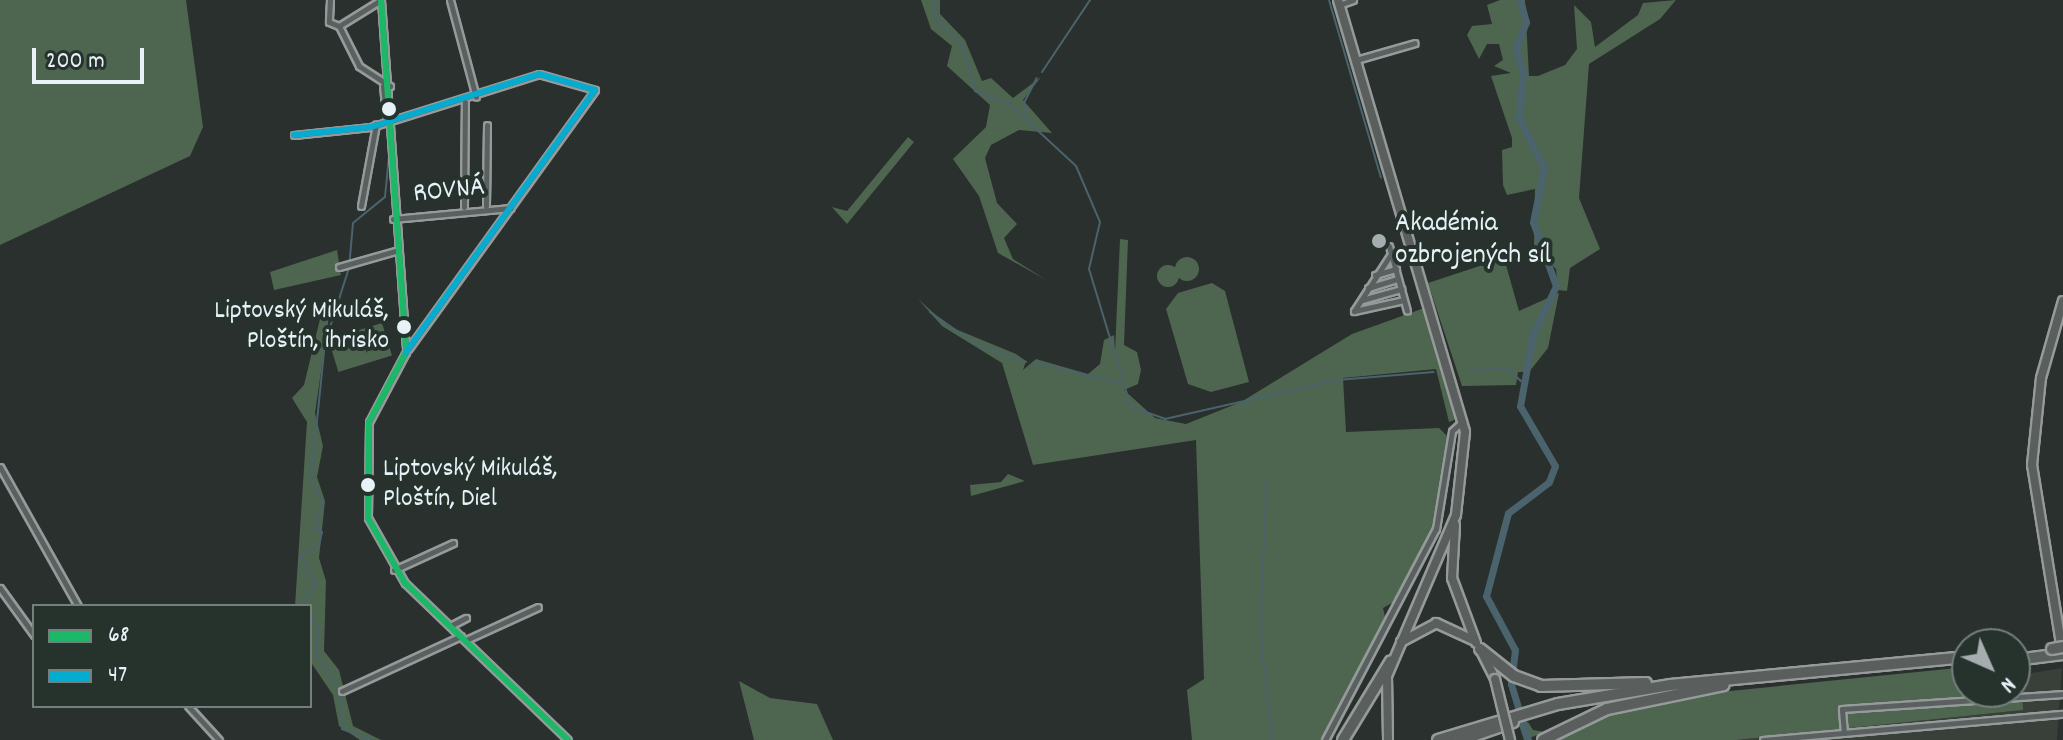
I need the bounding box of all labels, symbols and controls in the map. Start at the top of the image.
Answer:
scale bar [36,32,148,82]
text: 200 m [46,45,105,79]
unlabelled marker [381,101,397,117]
street label: ROVNÁ [412,172,486,212]
place label: Akadémia ozbrojených síl [1395,208,1551,274]
marker: Akadémia ozbrojených síl [1370,232,1388,250]
place label: Liptovský Mikuláš, Ploštín, ihrisko [214,296,389,358]
marker: Liptovský Mikuláš, Ploštín, ihrisko [396,319,412,335]
place label: Liptovský Mikuláš, Ploštín, Diel [383,454,558,516]
marker: Liptovský Mikuláš, Ploštín, Diel [360,477,376,493]
legend [32,604,312,708]
text: 68 [108,619,129,653]
north arrow [1951,628,2031,708]
text: 47 [108,659,127,693]
text: N [1992,669,2022,699]

